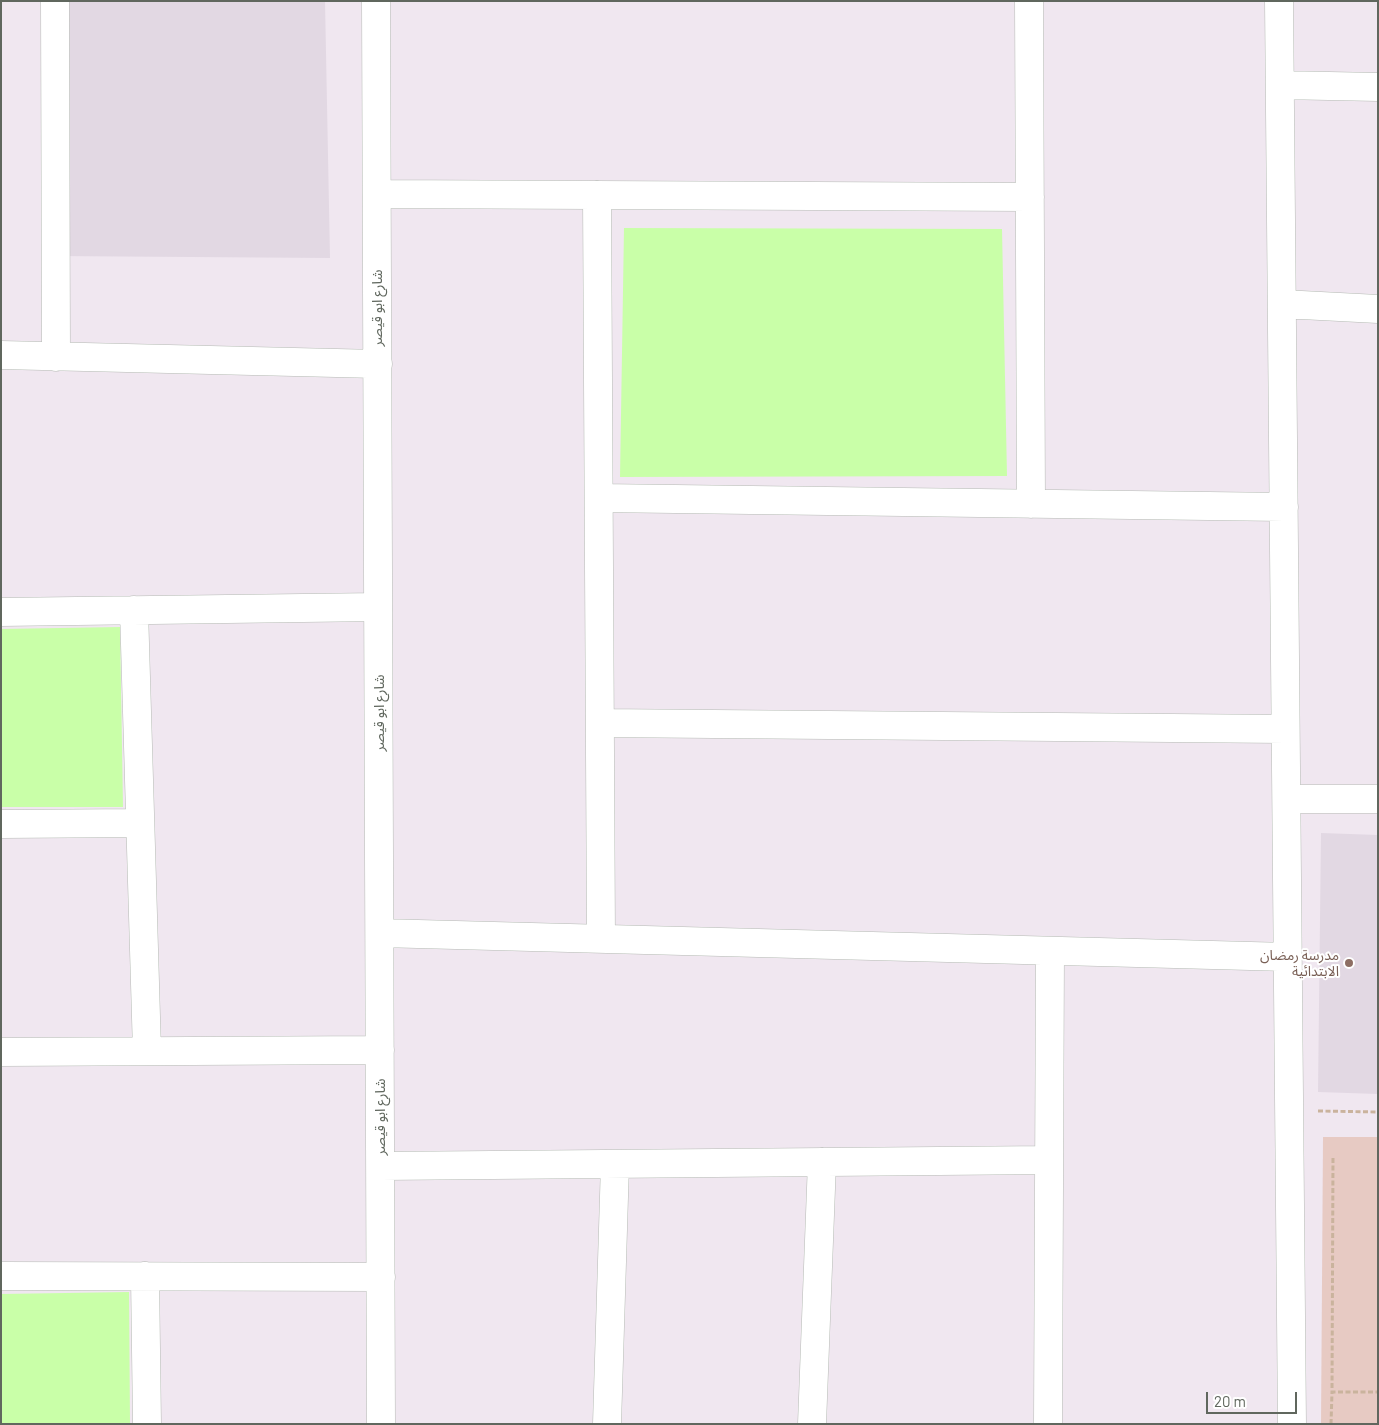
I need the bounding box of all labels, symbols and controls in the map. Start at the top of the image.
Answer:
street label: شارع ابو قيصر [369,270,385,346]
street label: شارع ابو قيصر [371,675,387,751]
place label: مدرسة رمضان الابتدائية [1260,947,1339,980]
marker: مدرسة رمضان الابتدائية [1343,957,1355,969]
street label: شارع ابو قيصر [372,1079,388,1155]
scale bar [1209,1382,1300,1414]
text: 20 m [1214,1392,1246,1410]

